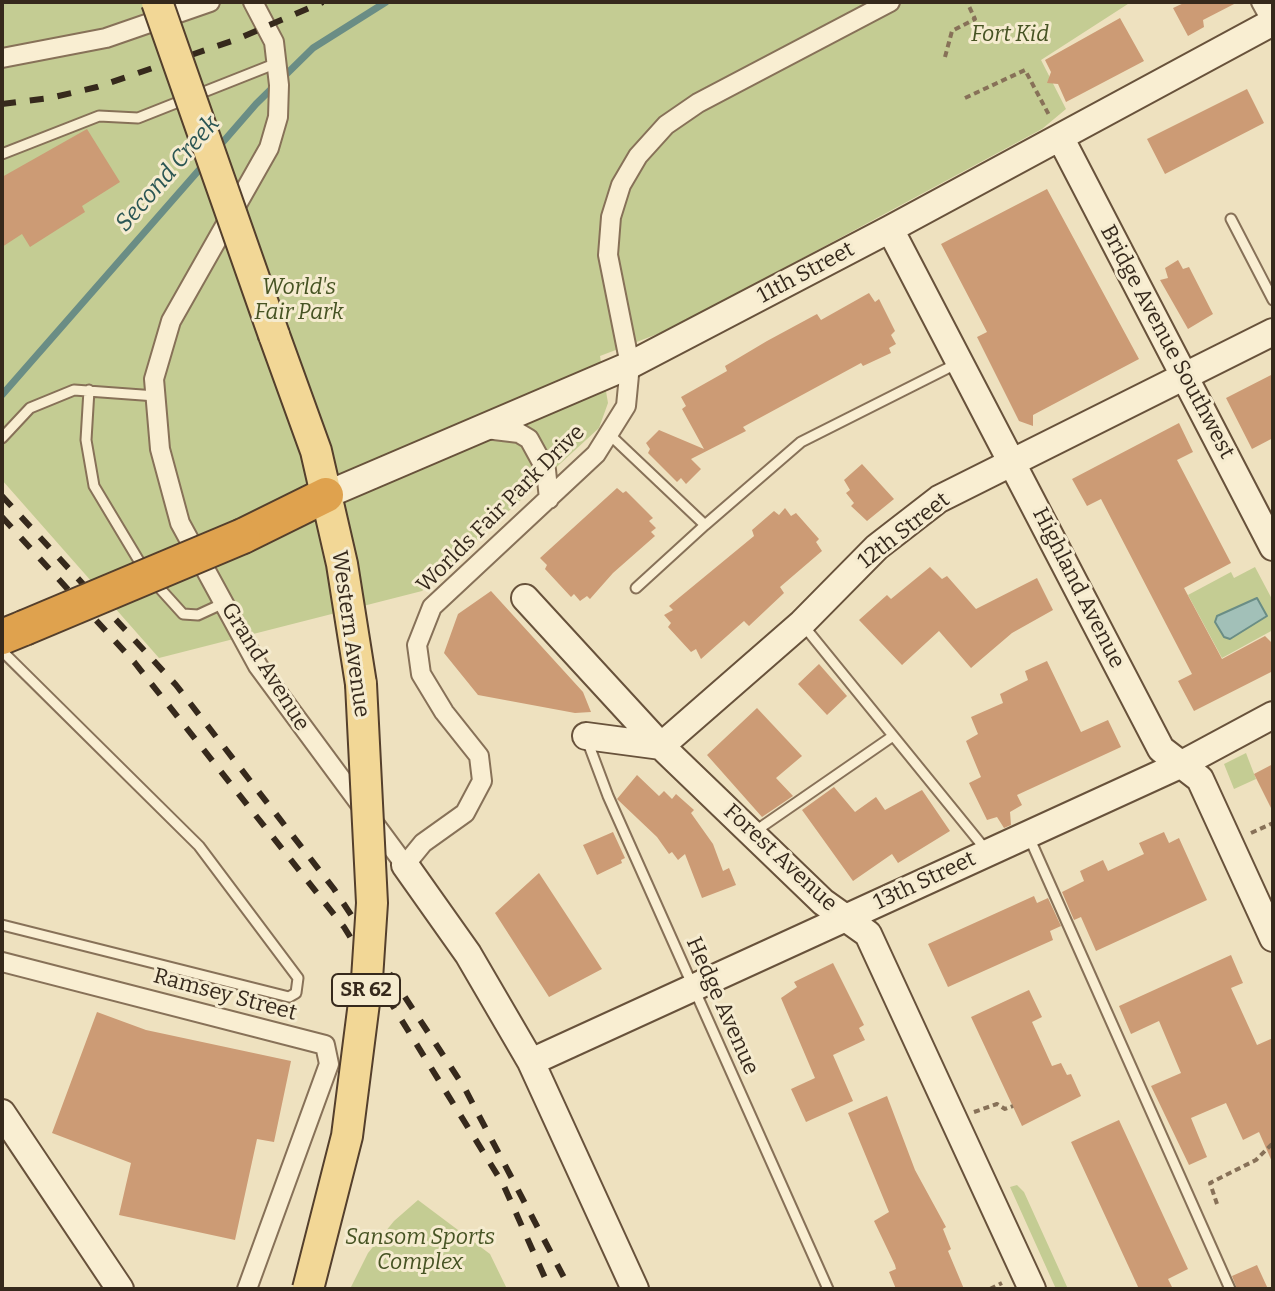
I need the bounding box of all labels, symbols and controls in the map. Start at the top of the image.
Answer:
park label: Fort Kid [971,22,1049,48]
water label: Second Creek [110,110,226,238]
street label: Bridge Avenue Southwest [1094,221,1240,463]
street label: 11th Street [753,237,859,309]
park label: World's Fair Park [254,275,344,326]
street label: Worlds Fair Park Drive [412,420,590,598]
street label: 12th Street [853,487,955,575]
street label: Highland Avenue [1026,503,1130,673]
street label: Western Avenue [325,549,375,719]
street label: Grand Avenue [215,598,315,736]
street label: Forest Avenue [718,799,842,917]
street label: 13th Street [870,846,980,916]
street label: Hedge Avenue [680,933,764,1079]
street label: Ramsey Street [150,963,300,1027]
road number: SR 62 [332,974,400,1006]
park label: Sansom Sports Complex [345,1225,495,1276]

